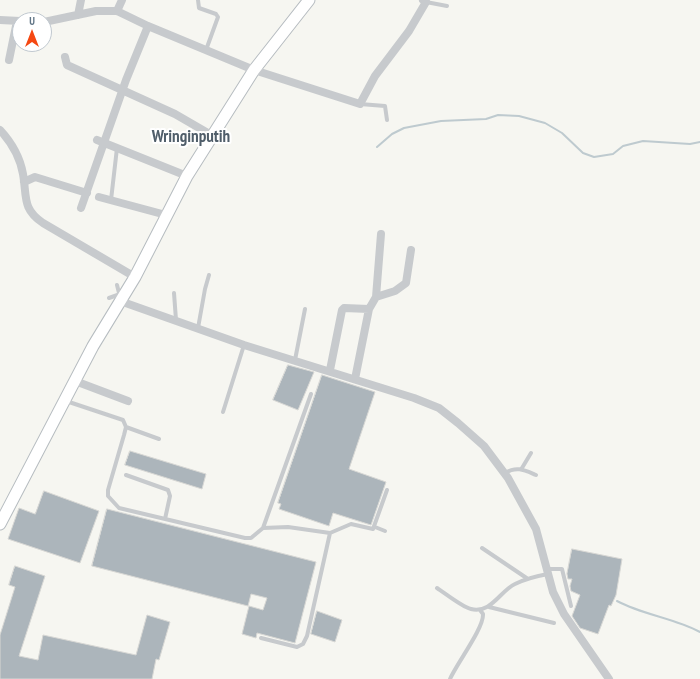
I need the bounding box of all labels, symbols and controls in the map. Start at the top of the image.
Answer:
north arrow [12,12,52,52]
text: U [29,14,35,28]
district label: Wringinputih [152,127,230,147]

